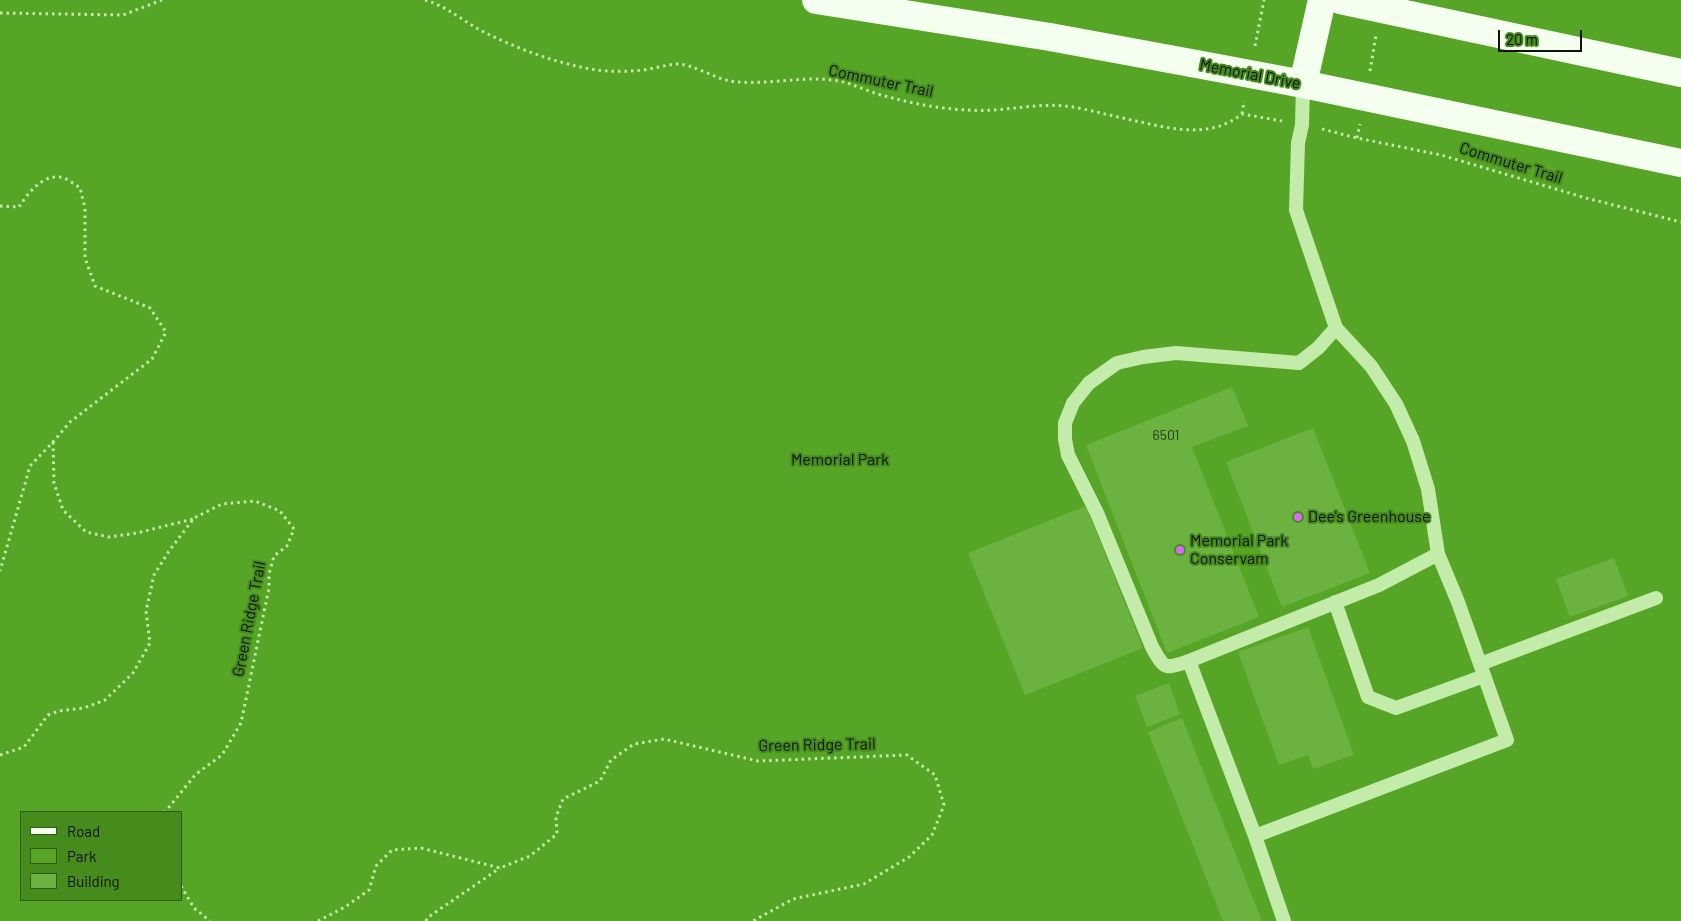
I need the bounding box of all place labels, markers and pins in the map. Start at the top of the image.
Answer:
place label: Dee's Greenhouse [1308,507,1430,527]
marker: Dee's Greenhouse [1292,511,1304,523]
place label: Memorial Park Conservam [1190,531,1288,569]
marker: Memorial Park Conservam [1174,544,1186,556]

